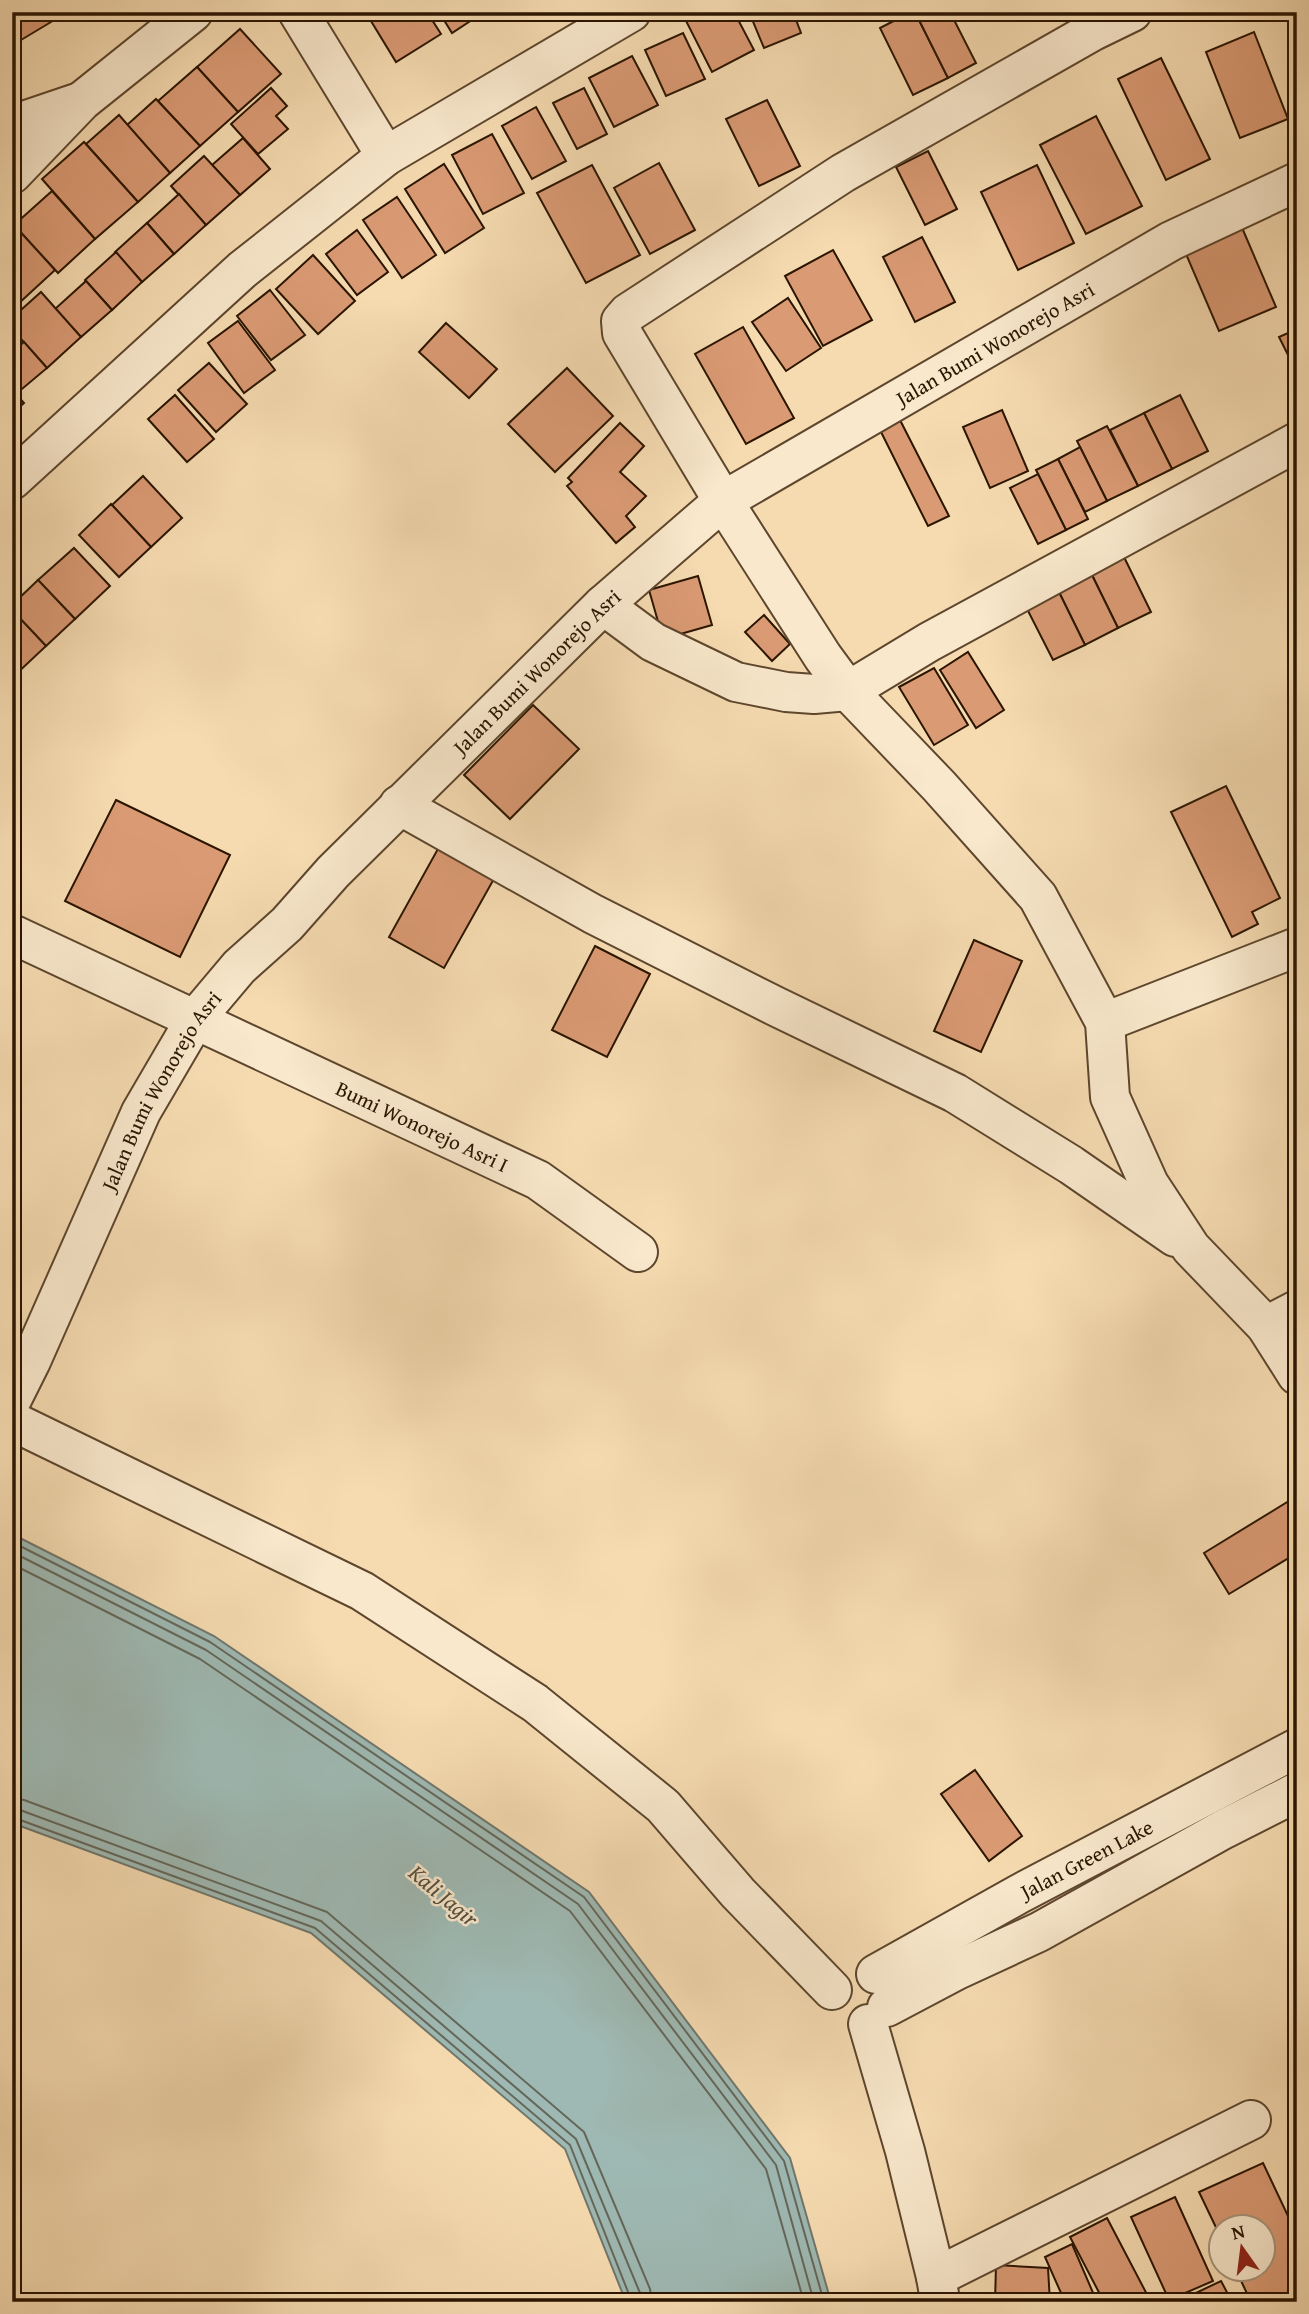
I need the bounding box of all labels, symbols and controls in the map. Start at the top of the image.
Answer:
street label: Jalan Bumi Wonorejo Asri [887,273,1100,415]
street label: Jalan Bumi Wonorejo Asri [443,581,627,763]
street label: Jalan Bumi Wonorejo Asri [92,984,228,1198]
street label: Bumi Wonorejo Asri I [331,1072,514,1180]
street label: Jalan Green Lake [1012,1811,1158,1908]
water label: Kali Jagir [401,1855,487,1935]
north arrow [1208,2212,1278,2282]
text: N [1228,2216,1248,2247]

